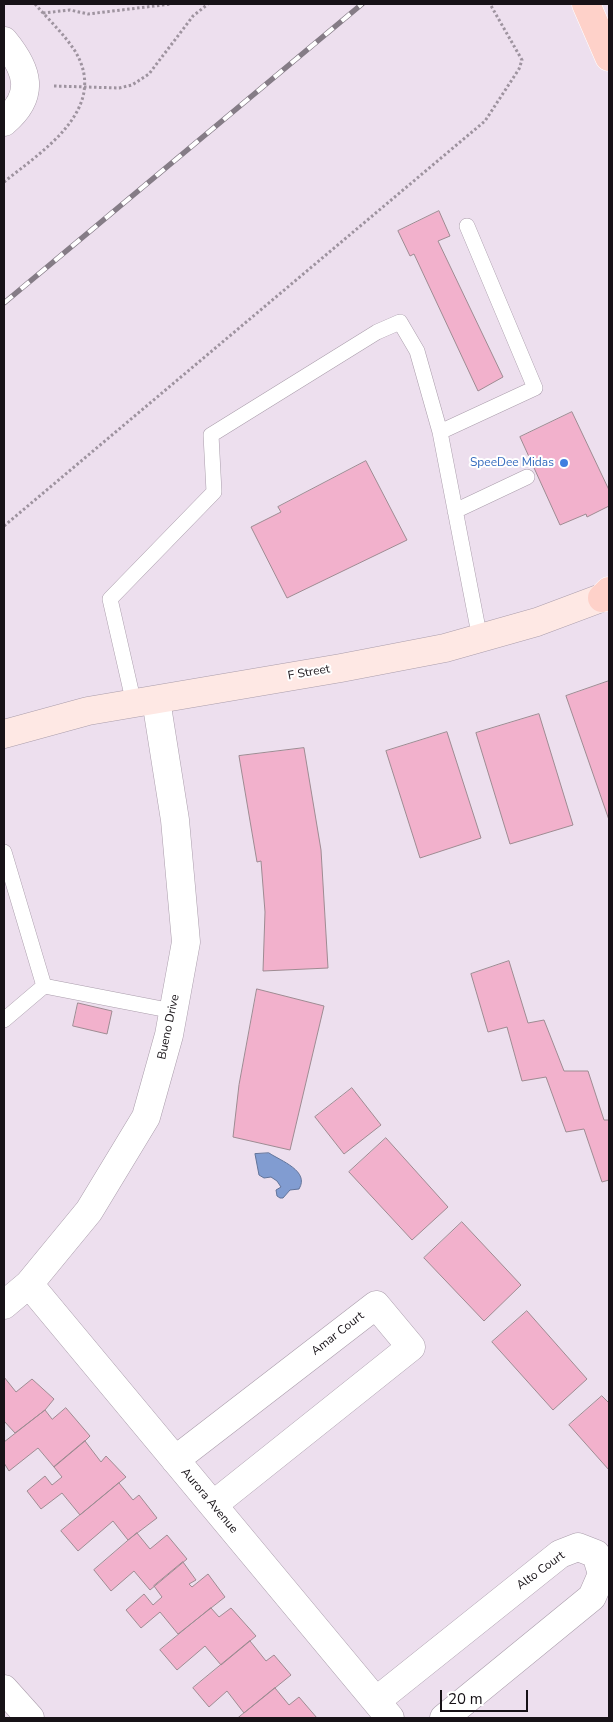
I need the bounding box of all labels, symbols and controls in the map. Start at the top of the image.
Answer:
place label: SpeeDee Midas [470,456,554,470]
marker: SpeeDee Midas [558,457,570,469]
street label: F Street [287,662,331,684]
street label: Bueno Drive [155,993,183,1061]
street label: Amar Court [309,1309,367,1359]
street label: Aurora Avenue [177,1465,241,1537]
street label: Alto Court [514,1549,568,1593]
scale bar [443,1680,530,1712]
text: 20 m [448,1689,483,1709]

